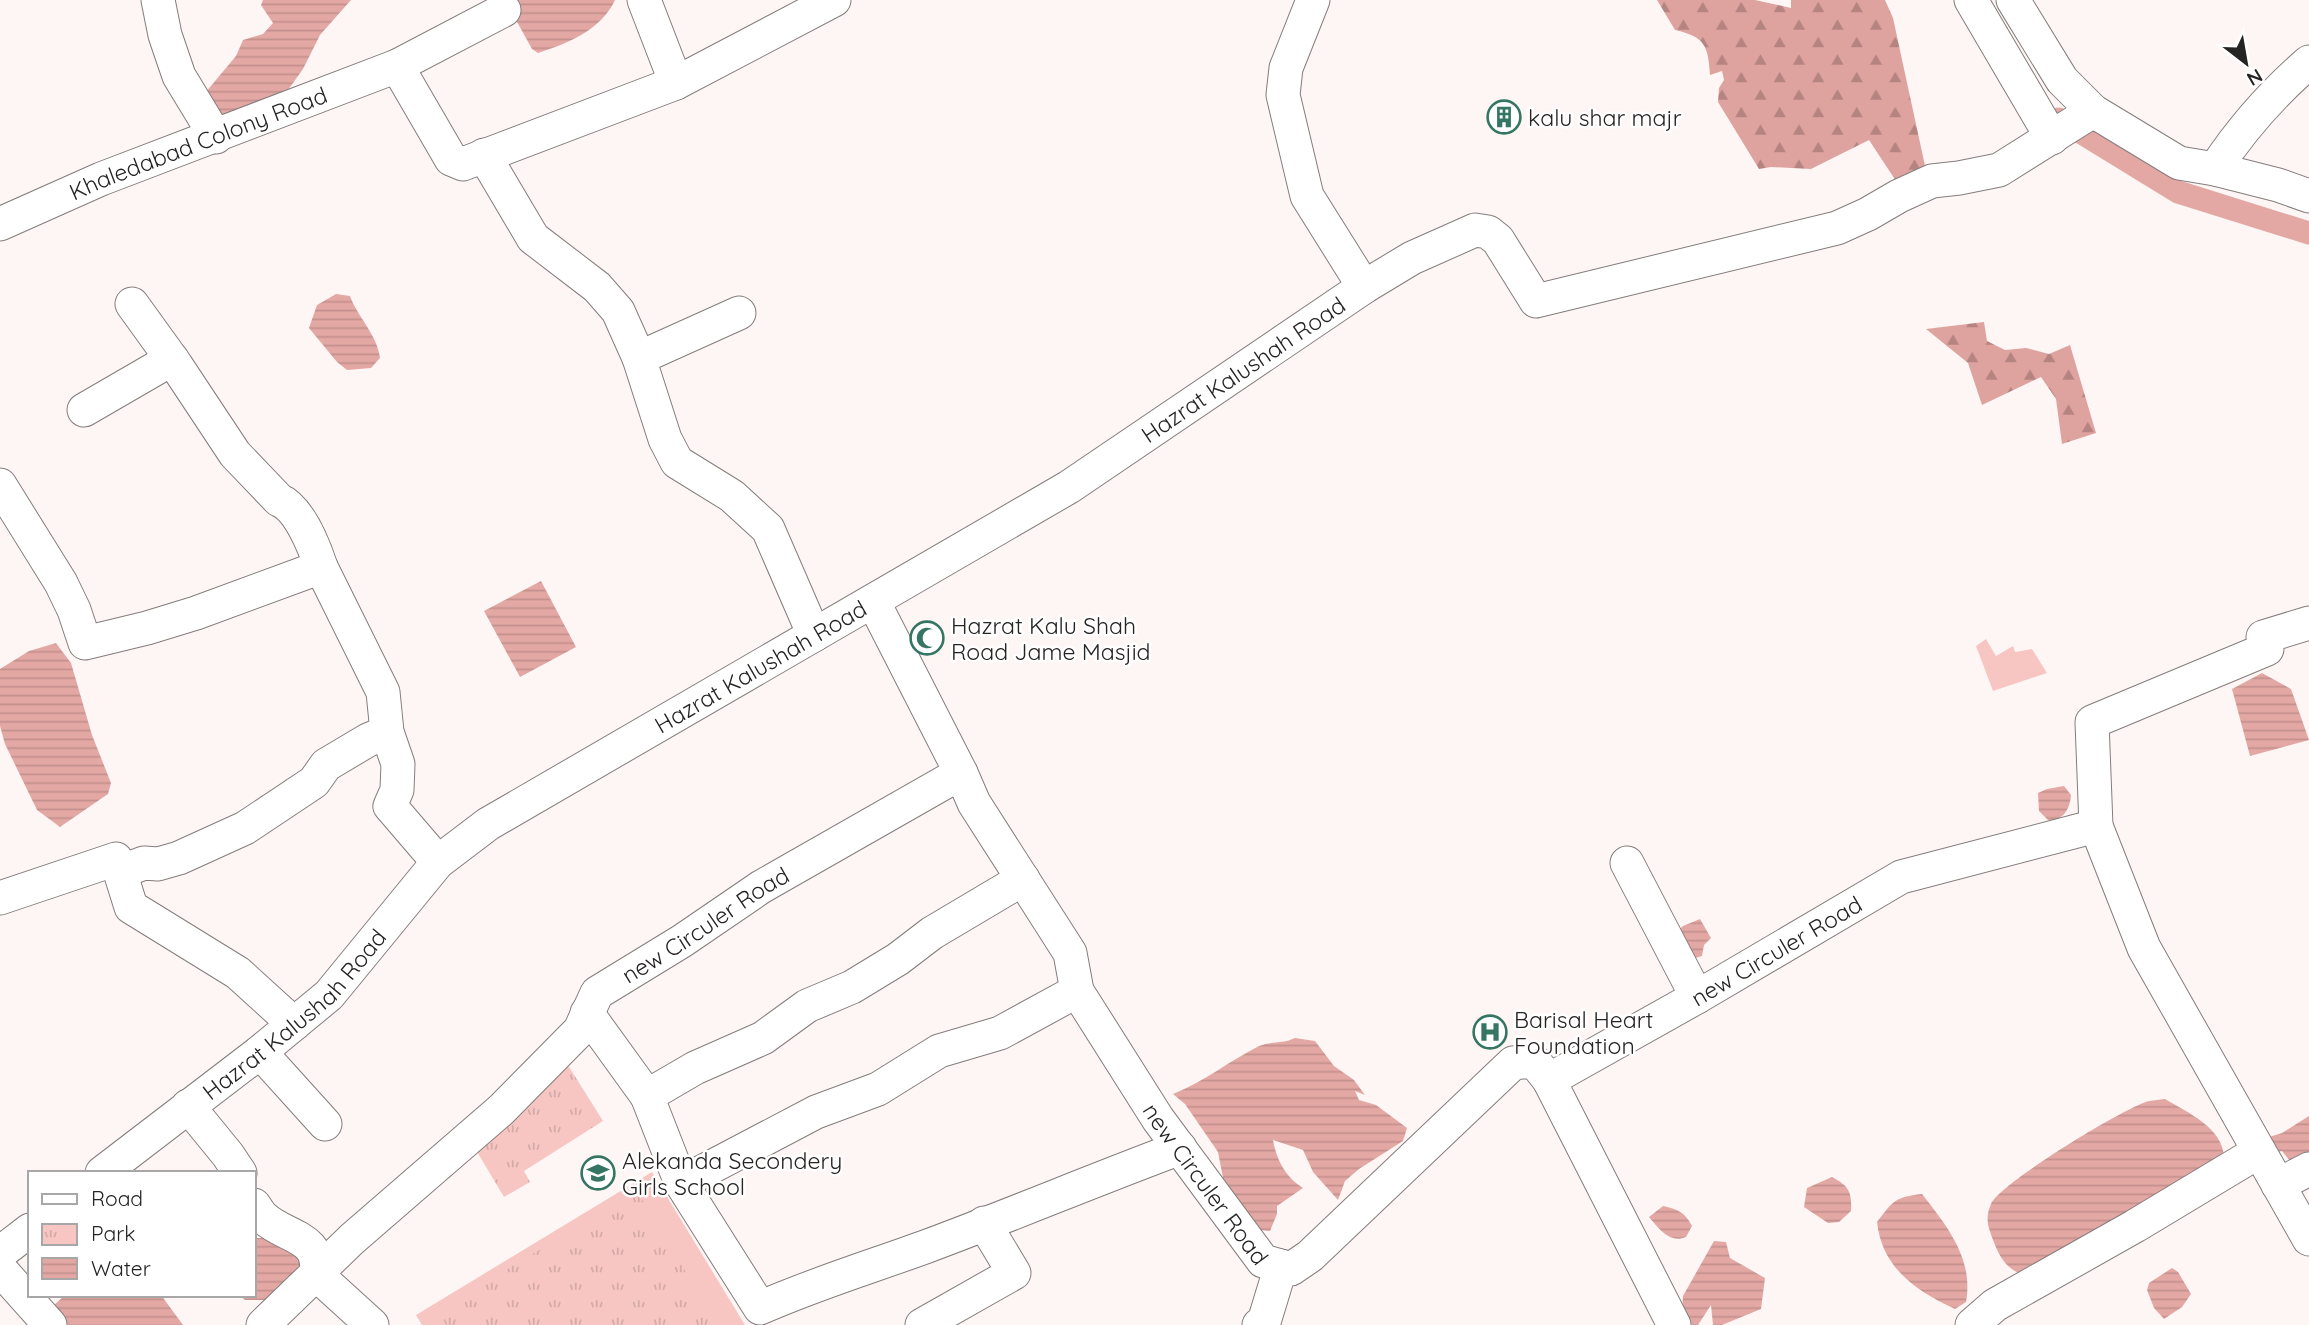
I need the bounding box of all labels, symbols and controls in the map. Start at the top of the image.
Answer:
north arrow [2211,28,2281,98]
text: N [2243,64,2267,91]
street label: Khaledabad Colony Road [64,80,331,206]
building icon: kalu shar majr [1485,98,1523,136]
place label: kalu shar majr [1528,103,1682,132]
street label: Hazrat Kalushah Road [1135,290,1350,449]
street label: Hazrat Kalushah Road [649,593,871,739]
place label: Hazrat Kalu Shah Road Jame Masjid [951,611,1151,666]
mosque icon: Hazrat Kalu Shah Road Jame Masjid [908,619,946,657]
street label: new Circuler Road [616,860,794,989]
street label: new Circuler Road [1685,889,1867,1012]
street label: Hazrat Kalushah Road [196,923,392,1106]
place label: Barisal Heart Foundation [1514,1005,1654,1060]
hospital icon: Barisal Heart Foundation [1471,1013,1509,1051]
street label: new Circuler Road [1137,1098,1275,1270]
place label: Alekanda Secondery Girls School [622,1146,842,1201]
school or university icon: Alekanda Secondery Girls School [579,1154,617,1192]
legend [28,1171,256,1297]
text: Road [91,1185,143,1211]
text: Park [91,1220,135,1246]
text: Water [91,1255,151,1281]

